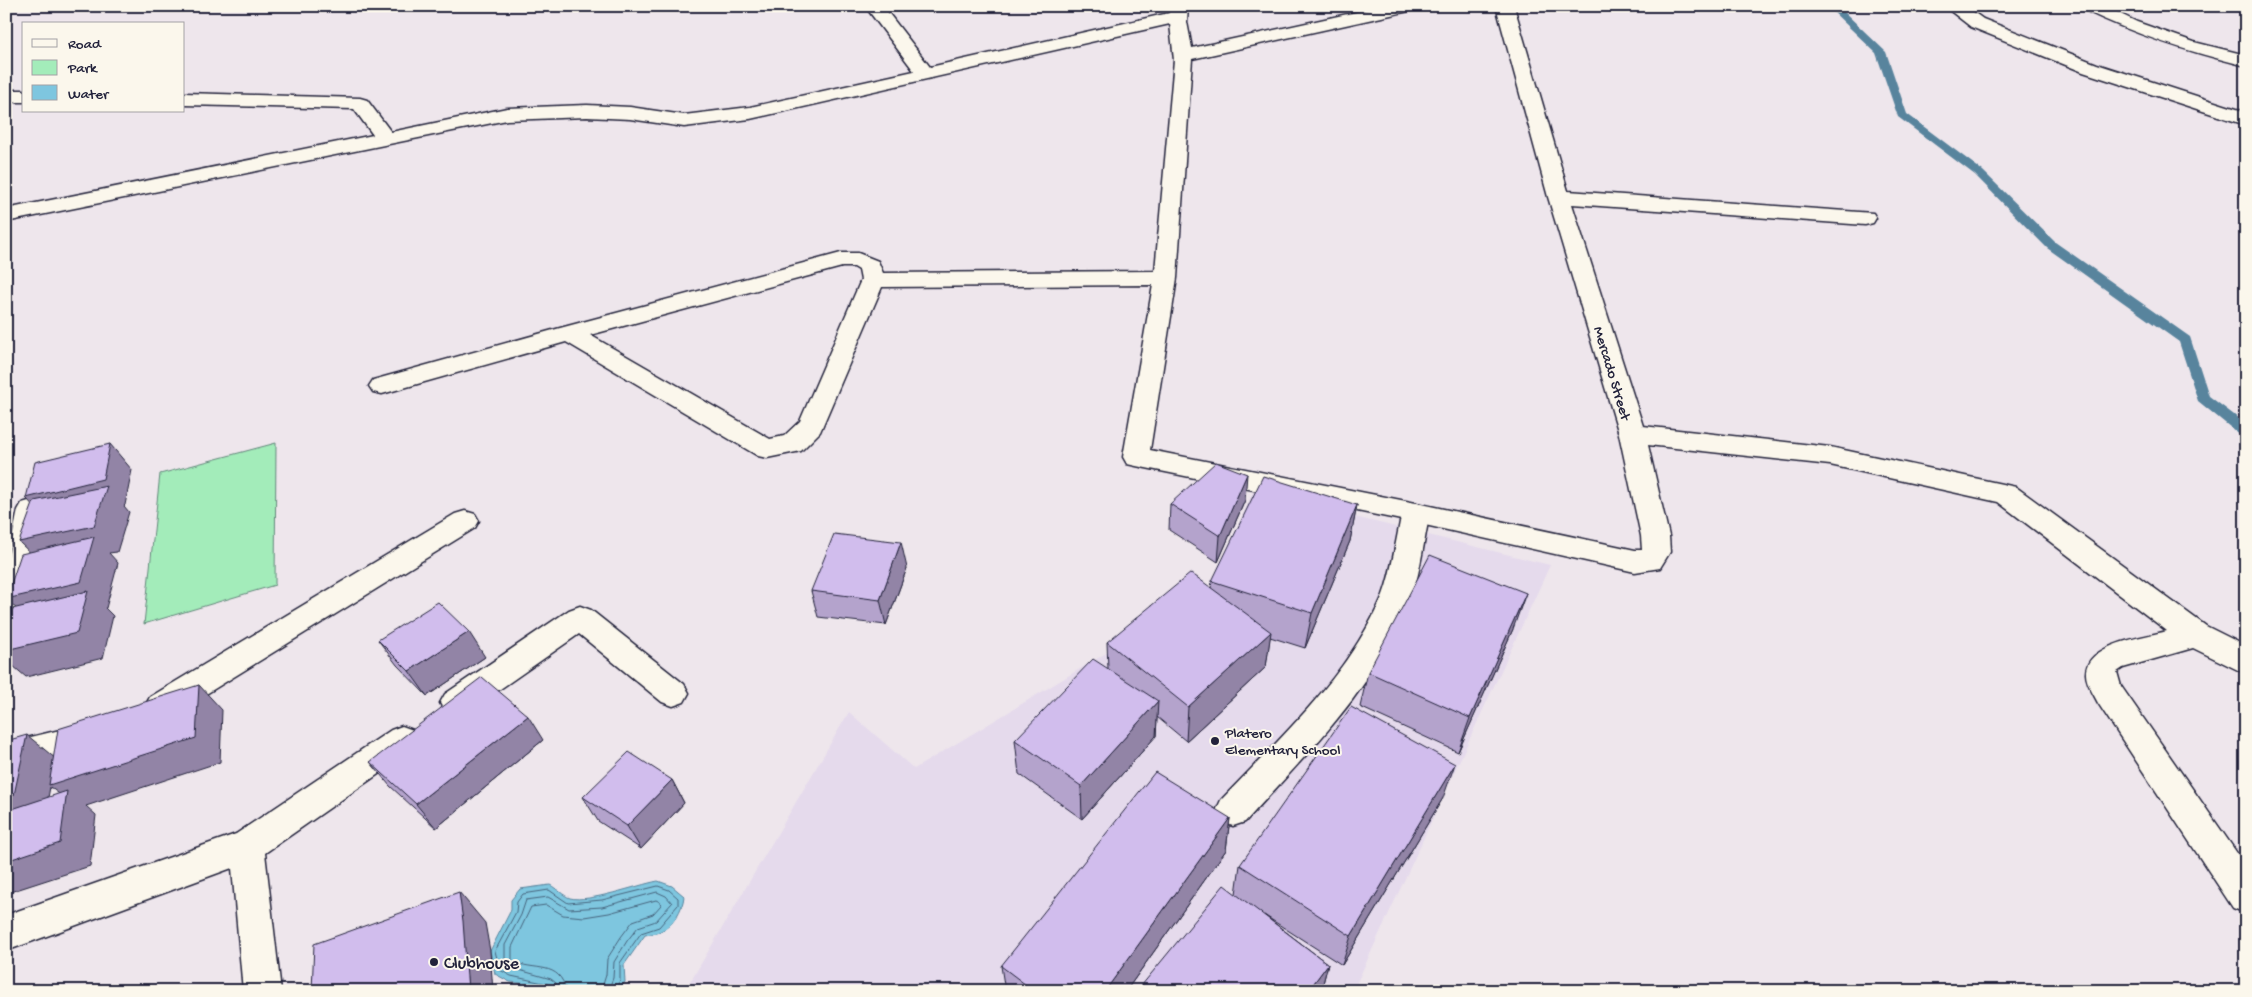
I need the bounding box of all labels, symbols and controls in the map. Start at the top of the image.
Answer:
legend [22,22,185,112]
text: Road [68,36,102,54]
text: Park [67,60,98,78]
text: Water [68,86,110,104]
street label: Mercado Street [1588,325,1634,424]
place label: Platero Elementary School [1224,725,1341,760]
marker: Platero Elementary School [1209,735,1221,747]
place label: Clubhouse [444,954,520,975]
marker: Clubhouse [428,956,440,968]

